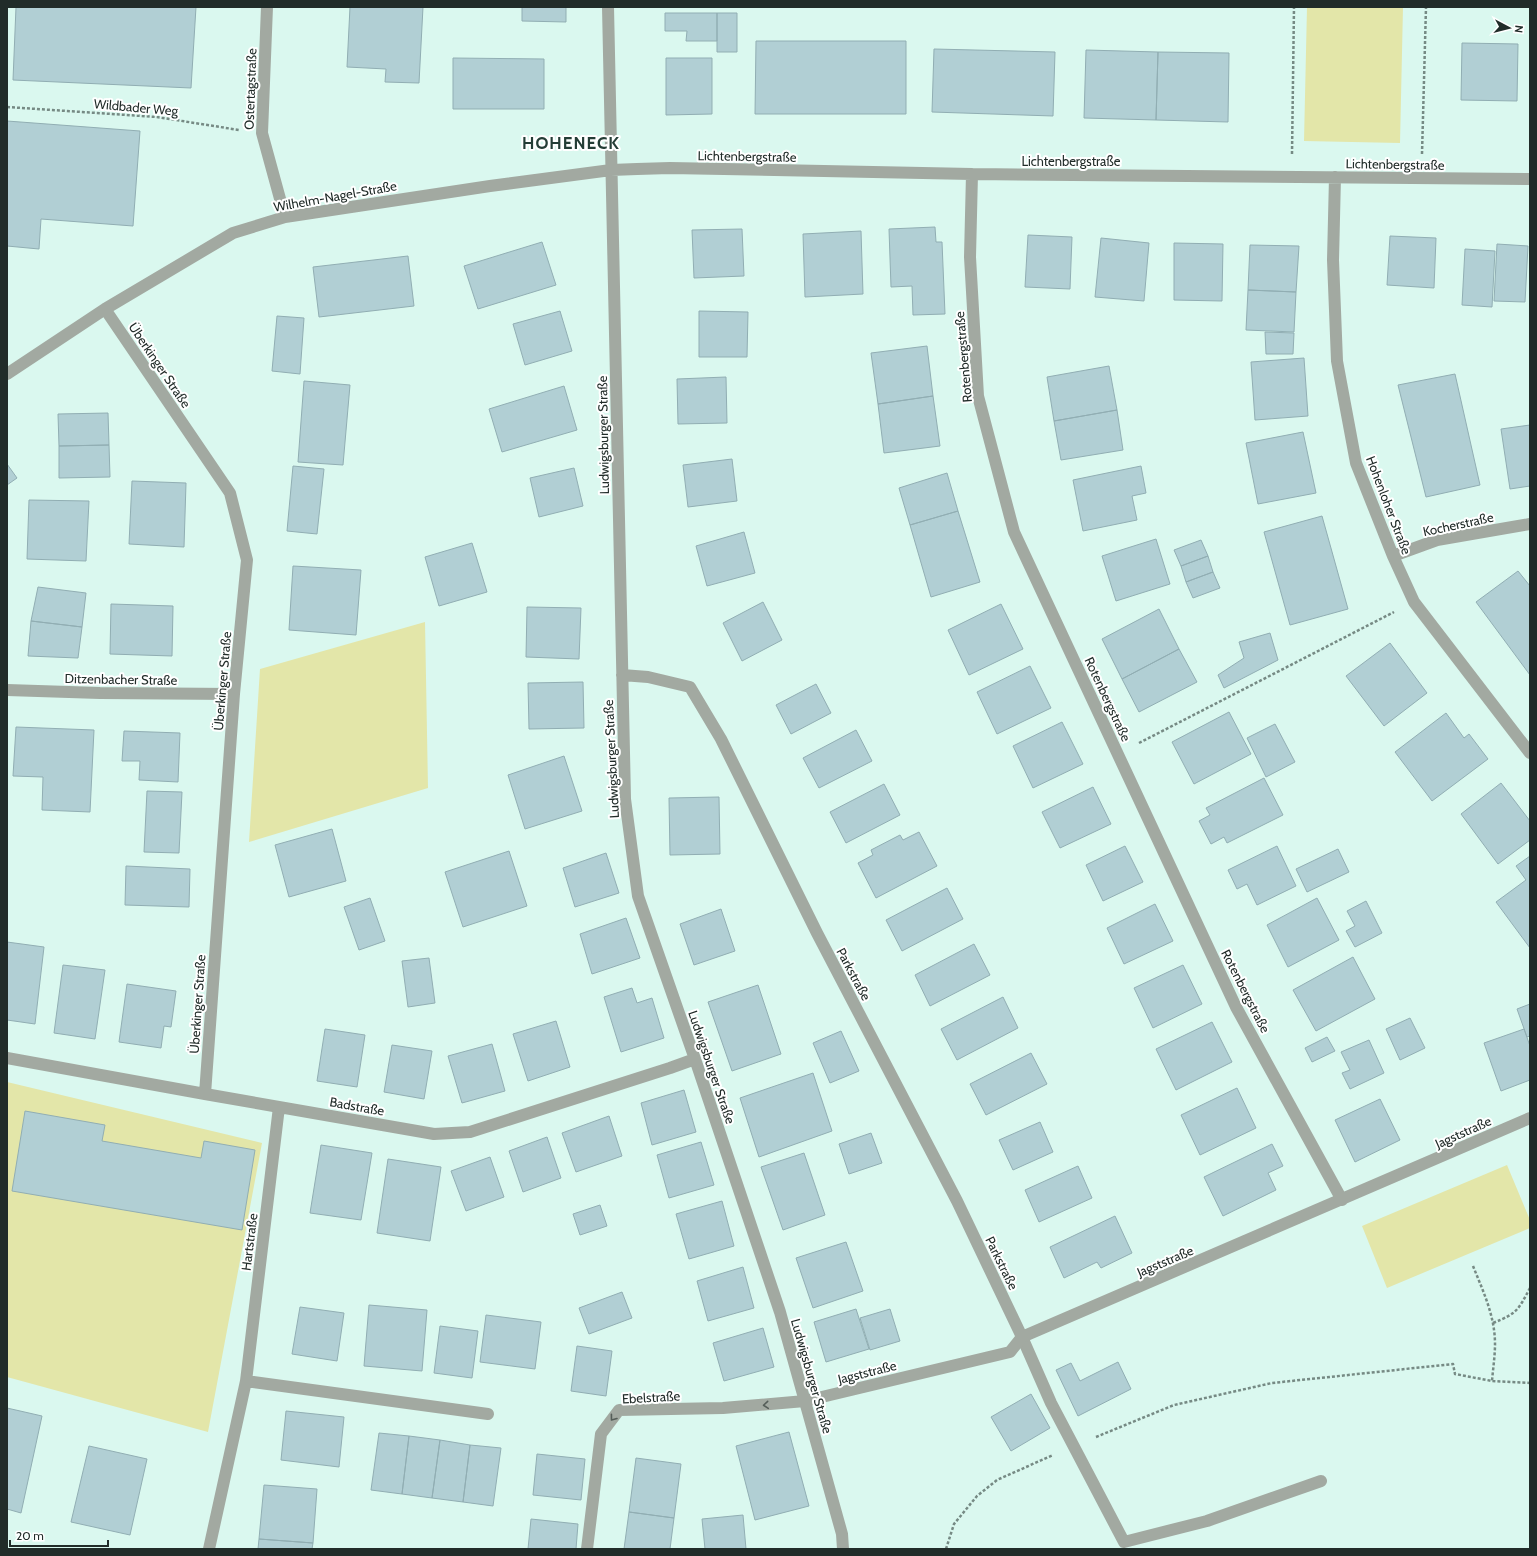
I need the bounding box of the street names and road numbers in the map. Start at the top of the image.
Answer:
street label: Ostertagstraße [241,48,259,130]
street label: Wildbader Weg [93,95,179,119]
street label: Lichtenbergstraße [697,147,797,165]
street label: Lichtenbergstraße [1022,153,1121,169]
street label: Lichtenbergstraße [1345,155,1445,173]
street label: Wilhelm-Nagel-Straße [272,177,398,215]
street label: Rotenbergstraße [951,310,975,403]
street label: Überkinger Straße [126,319,195,411]
street label: Ludwigsburger Straße [594,375,612,495]
street label: Hohenloher Straße [1363,454,1415,557]
street label: Kocherstraße [1421,509,1495,539]
street label: Überkinger Straße [210,630,234,731]
street label: Rotenbergstraße [1081,654,1135,744]
street label: Ditzenbacher Straße [65,670,178,688]
street label: Ludwigsburger Straße [600,699,622,819]
street label: Parkstraße [833,945,875,1003]
street label: Rotenbergstraße [1218,947,1274,1036]
street label: Überkinger Straße [186,954,208,1054]
street label: Ludwigsburger Straße [685,1008,739,1126]
street label: Badstraße [328,1093,386,1119]
street label: Jagststraße [1432,1112,1494,1152]
street label: Hartstraße [238,1212,261,1272]
street label: Parkstraße [982,1234,1022,1293]
street label: Jagststraße [1133,1242,1196,1280]
street label: Ludwigsburger Straße [788,1317,836,1436]
street label: Jagststraße [835,1357,898,1387]
street label: Ebelstraße [621,1387,681,1407]

